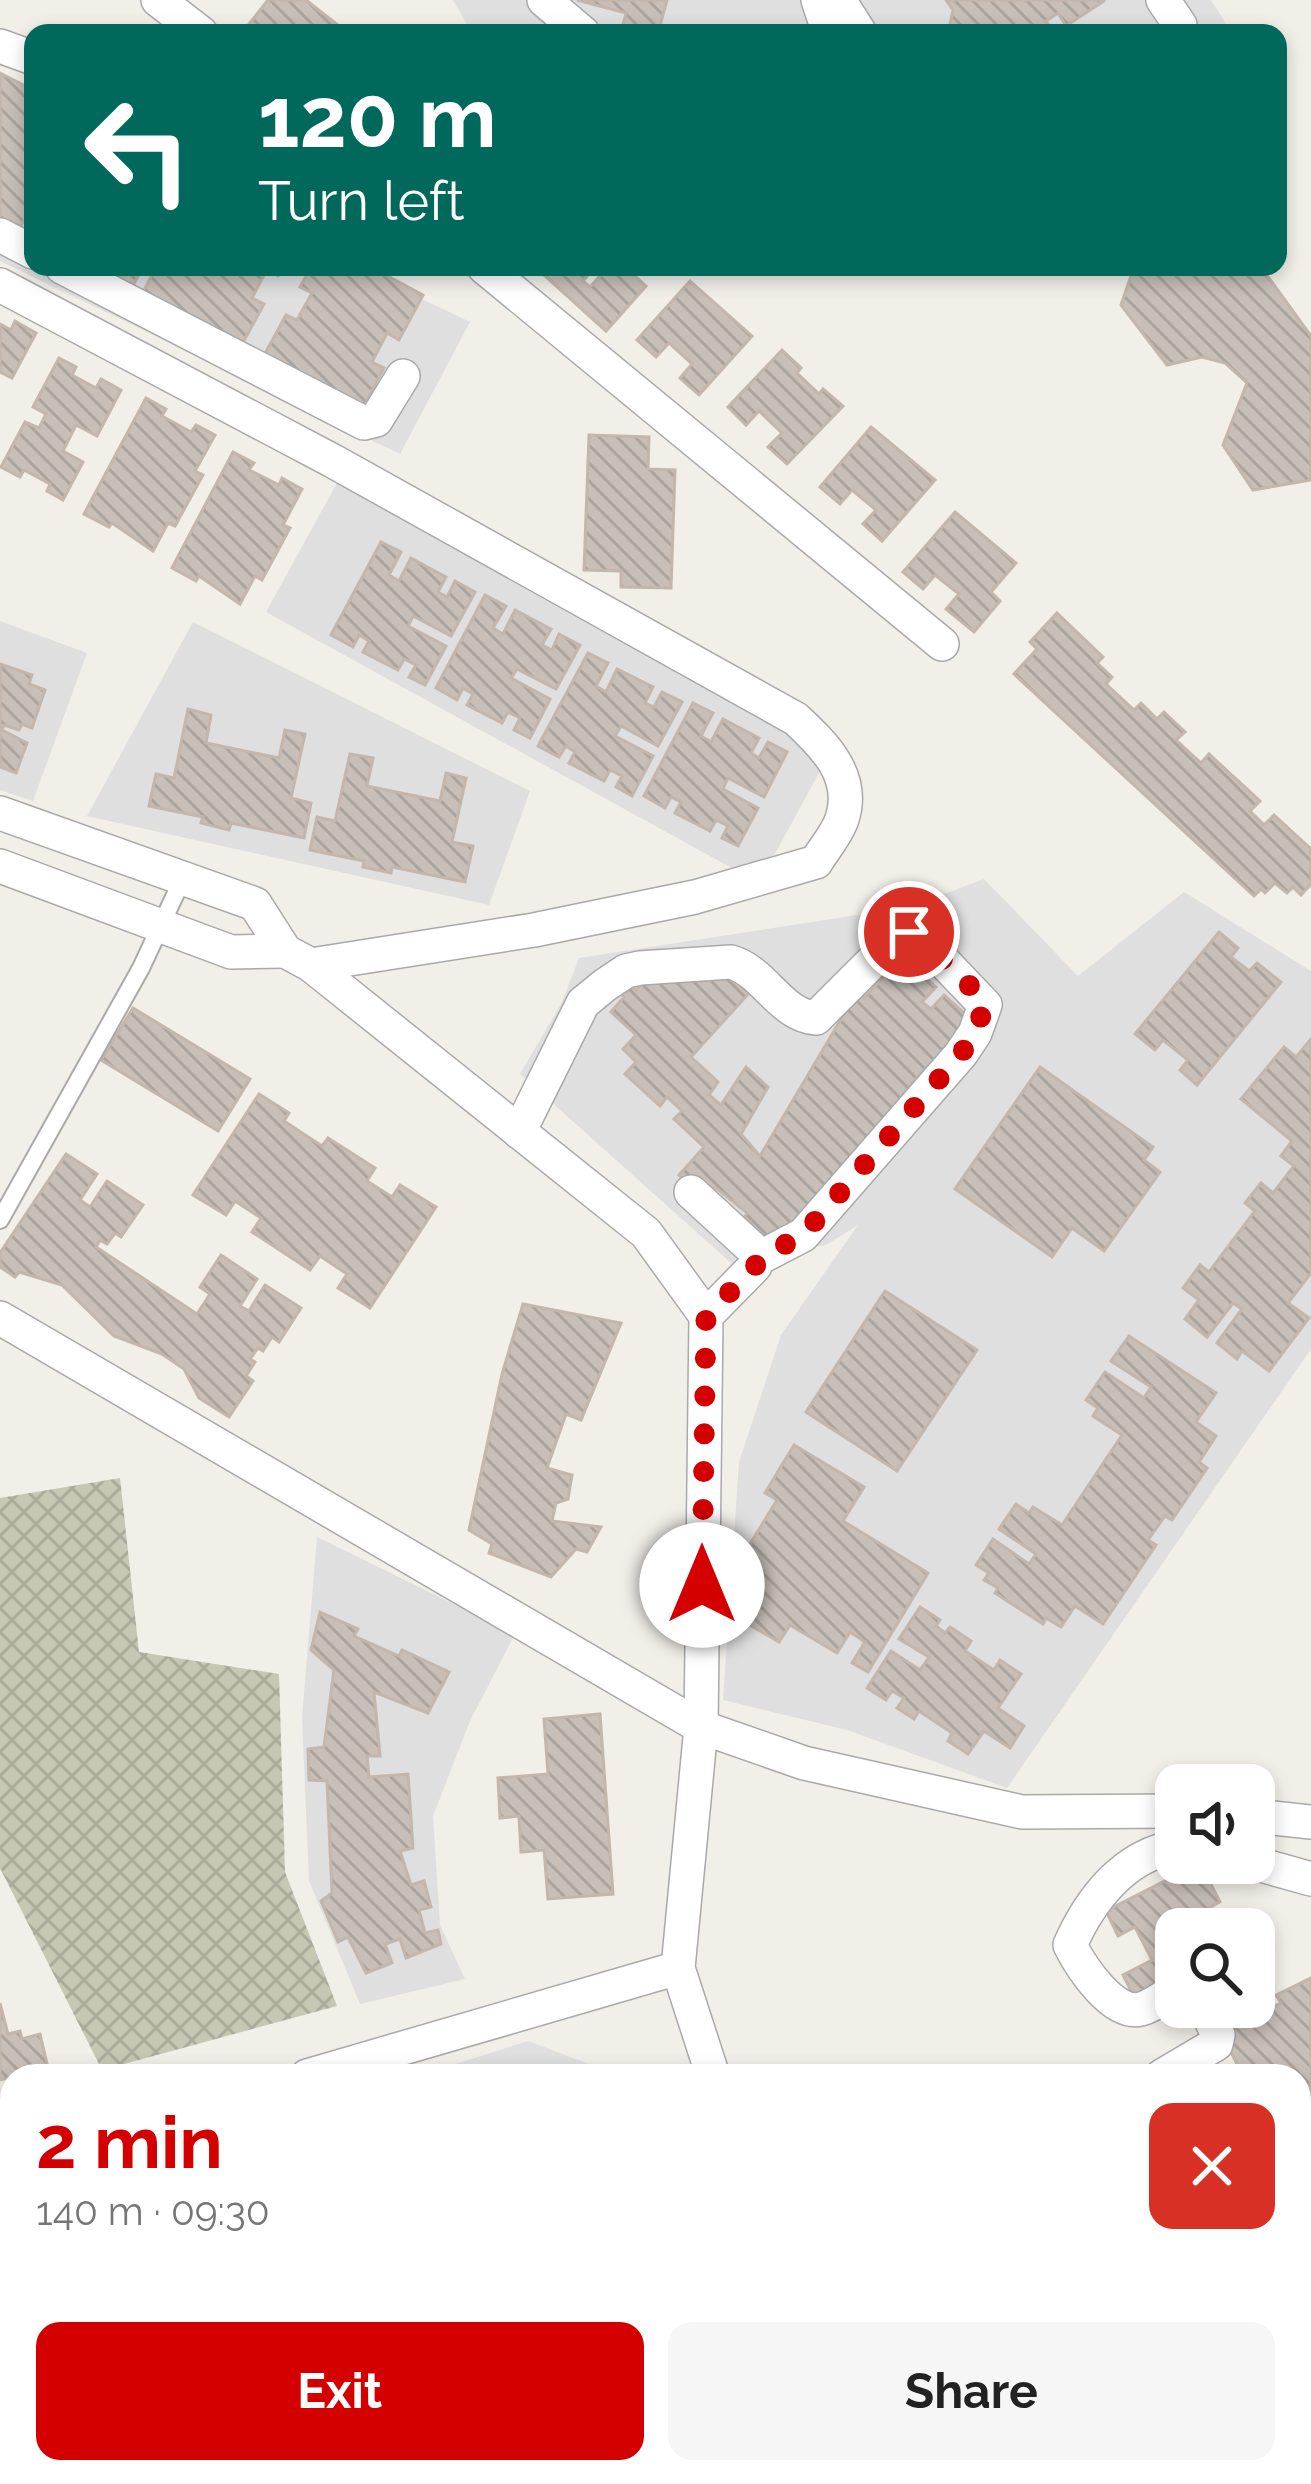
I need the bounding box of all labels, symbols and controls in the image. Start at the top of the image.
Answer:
text: 120 m [258,68,497,167]
icon: left [60,72,216,228]
text: Turn left [258,169,465,233]
pin [858,881,960,983]
icon: arrive [876,899,942,965]
position arrow [639,1522,765,1648]
map controls [1155,1764,1275,2028]
button: sound [1155,1764,1275,1884]
button: search [1155,1908,1275,2028]
text: 2 min [36,2100,223,2185]
button: close [1149,2103,1275,2229]
text: 140 m · 09:30 [36,2188,270,2234]
button: Exit [36,2322,644,2460]
button: Share [668,2322,1275,2460]

